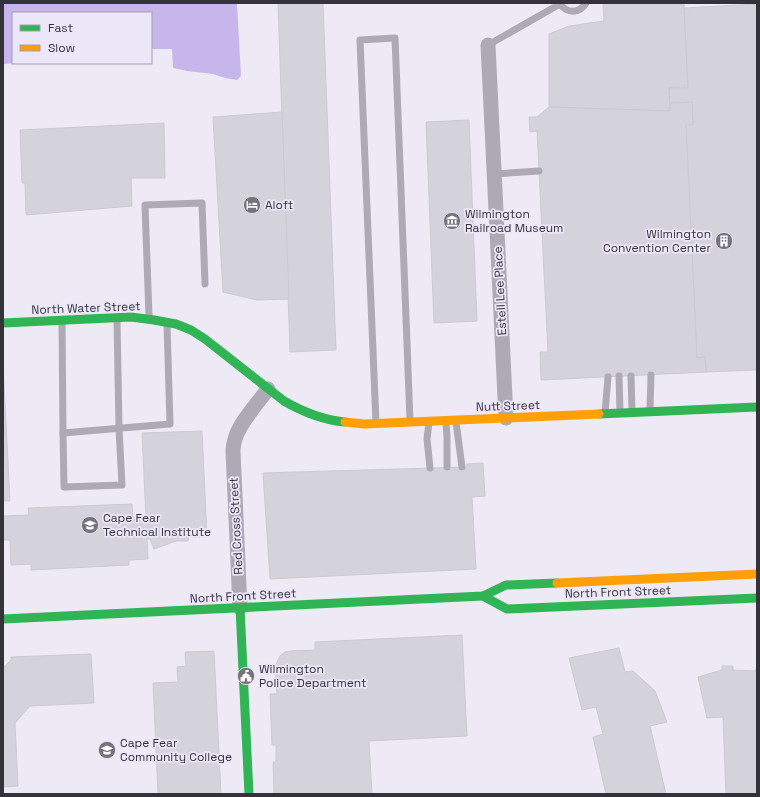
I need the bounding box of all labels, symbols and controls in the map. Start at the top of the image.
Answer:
legend [12,12,152,64]
text: Fast [48,20,73,36]
text: Slow [48,40,75,56]
hotel icon: Aloft [242,195,262,215]
place label: Aloft [265,197,293,213]
place label: Wilmington Railroad Museum [465,206,563,236]
museum icon: Wilmington Railroad Museum [442,211,462,231]
place label: Wilmington Convention Center [603,226,711,256]
building icon: Wilmington Convention Center [714,231,734,251]
street label: Estell Lee Place [490,246,510,336]
street label: North Water Street [31,298,141,318]
street label: Nutt Street [476,397,540,415]
street label: Red Cross Street [225,477,247,575]
place label: Cape Fear Technical Institute [103,510,211,540]
school or university icon: Cape Fear Technical Institute [80,515,100,535]
street label: North Front Street [564,582,672,602]
street label: North Front Street [189,585,297,607]
place label: Wilmington Police Department [259,661,367,691]
public building icon: Wilmington Police Department [236,666,256,686]
place label: Cape Fear Community College [120,735,232,765]
school or university icon: Cape Fear Community College [97,740,117,760]

